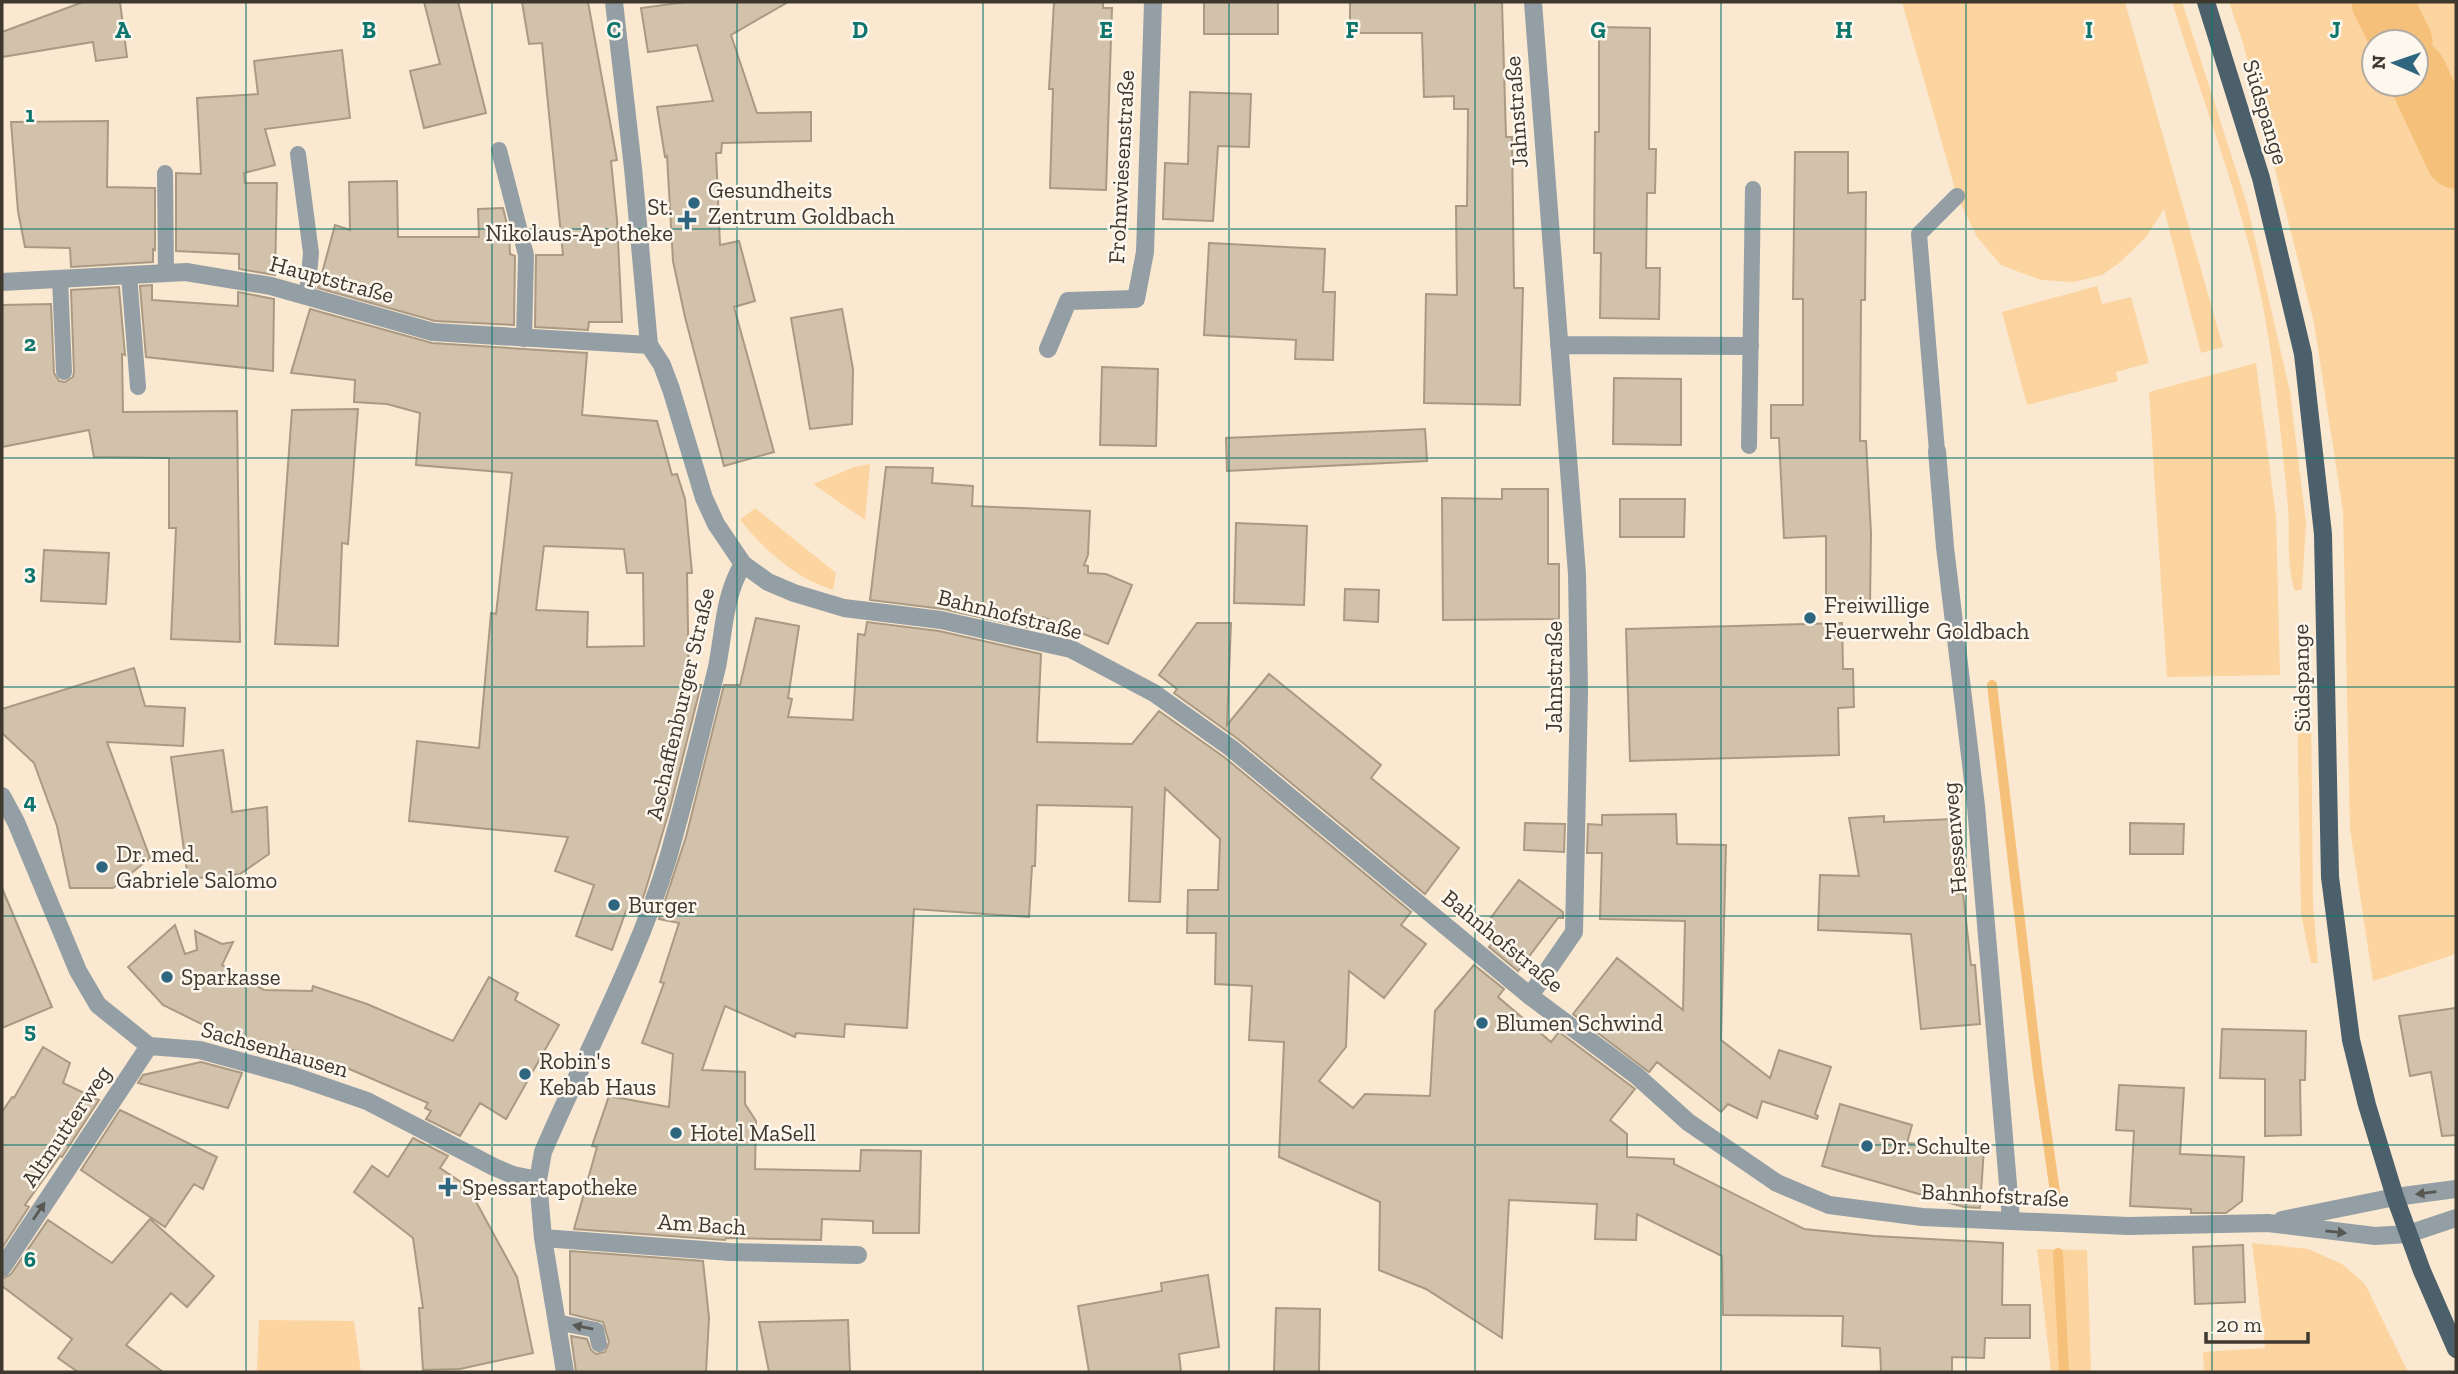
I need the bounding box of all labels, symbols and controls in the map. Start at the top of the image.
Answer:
text: A [115,16,131,44]
text: B [362,16,376,44]
text: C [607,16,621,44]
text: D [852,16,868,44]
text: E [1099,16,1113,44]
text: F [1345,16,1359,44]
text: G [1590,16,1606,44]
text: H [1835,16,1853,44]
text: I [2085,16,2093,44]
text: J [2329,16,2341,44]
north arrow [2360,28,2430,98]
street label: Jahnstraße [1498,55,1534,169]
text: N [2367,55,2390,70]
street label: Südspange [2237,56,2295,168]
street label: Frohnwiesenstraße [1102,69,1140,265]
text: 1 [25,100,35,128]
place label: Gesundheits Zentrum Goldbach [708,176,895,230]
place label: St. Nikolaus-Apotheke [485,193,673,247]
marker: Gesundheits Zentrum Goldbach [686,195,702,211]
marker: St. Nikolaus-Apotheke [679,212,695,228]
street label: Hauptstraße [267,249,397,309]
text: 2 [24,329,36,357]
text: 3 [24,558,36,586]
street label: Bahnhofstraße [935,582,1085,646]
street label: Aschaffenburger Straße [640,585,720,823]
place label: Freiwillige Feuerwehr Goldbach [1824,591,2030,645]
marker: Freiwillige Feuerwehr Goldbach [1802,610,1818,626]
street label: Jahnstraße [1540,621,1568,733]
street label: Südspange [2286,624,2316,732]
street label: Hessenweg [1935,781,1973,895]
text: 4 [23,787,37,815]
place label: Dr. med. Gabriele Salomo [116,840,277,894]
marker: Dr. med. Gabriele Salomo [94,859,110,875]
street label: Bahnhofstraße [1437,883,1569,999]
place label: Burger [628,891,698,919]
marker: Burger [606,897,622,913]
place label: Sparkasse [181,963,281,991]
marker: Sparkasse [159,969,175,985]
place label: Blumen Schwind [1496,1009,1663,1037]
street label: Sachsenhausen [198,1015,352,1083]
marker: Blumen Schwind [1474,1015,1490,1031]
text: 5 [24,1016,36,1044]
place label: Robin's Kebab Haus [539,1047,656,1101]
street label: Altmutterweg [15,1060,117,1192]
marker: Robin's Kebab Haus [517,1066,533,1082]
place label: Hotel MaSell [690,1119,816,1147]
marker: Hotel MaSell [668,1125,684,1141]
place label: Dr. Schulte [1881,1132,1990,1160]
marker: Dr. Schulte [1859,1138,1875,1154]
place label: Spessartapotheke [462,1173,637,1201]
street label: Bahnhofstraße [1920,1177,2070,1213]
marker: Spessartapotheke [440,1179,456,1195]
one-way arrow [2415,1188,2437,1199]
one-way arrow [33,1202,46,1221]
street label: Am Bach [657,1207,747,1241]
one-way arrow [2325,1226,2347,1237]
text: 6 [24,1245,36,1273]
scale bar [2206,1300,2308,1344]
text: 20 m [2216,1312,2262,1337]
one-way arrow [572,1322,594,1333]

